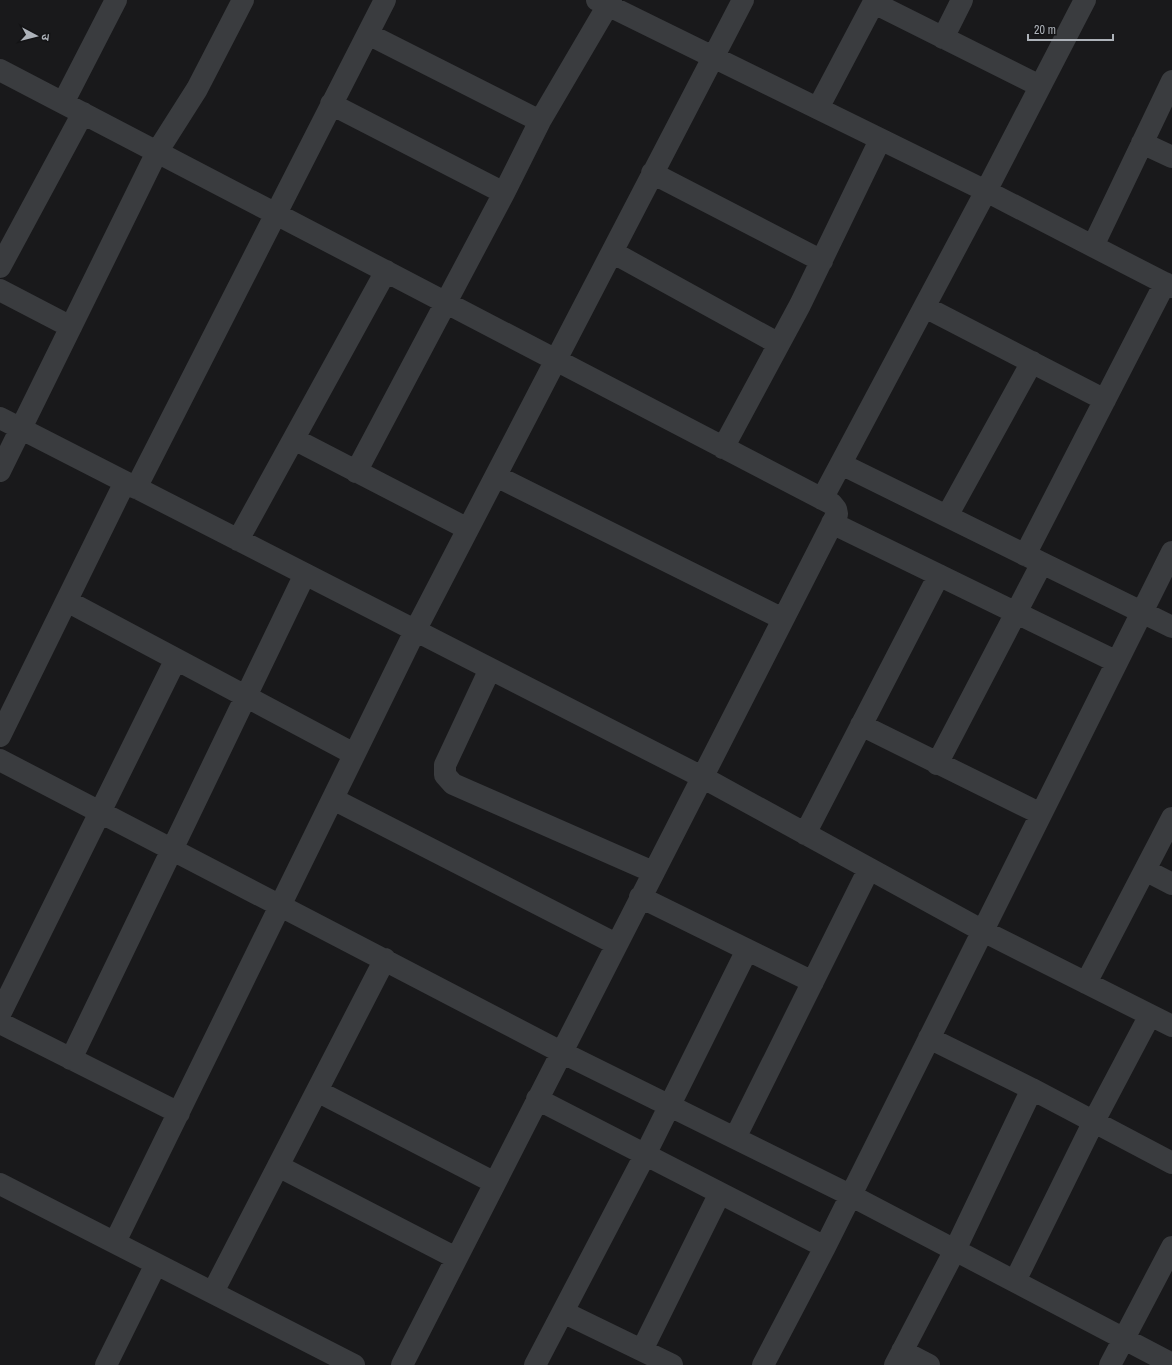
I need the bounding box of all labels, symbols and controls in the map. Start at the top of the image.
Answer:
north arrow [16,16,56,56]
scale bar [1028,16,1113,42]
text: 20 m [1034,22,1056,38]
text: उ [39,33,53,42]

